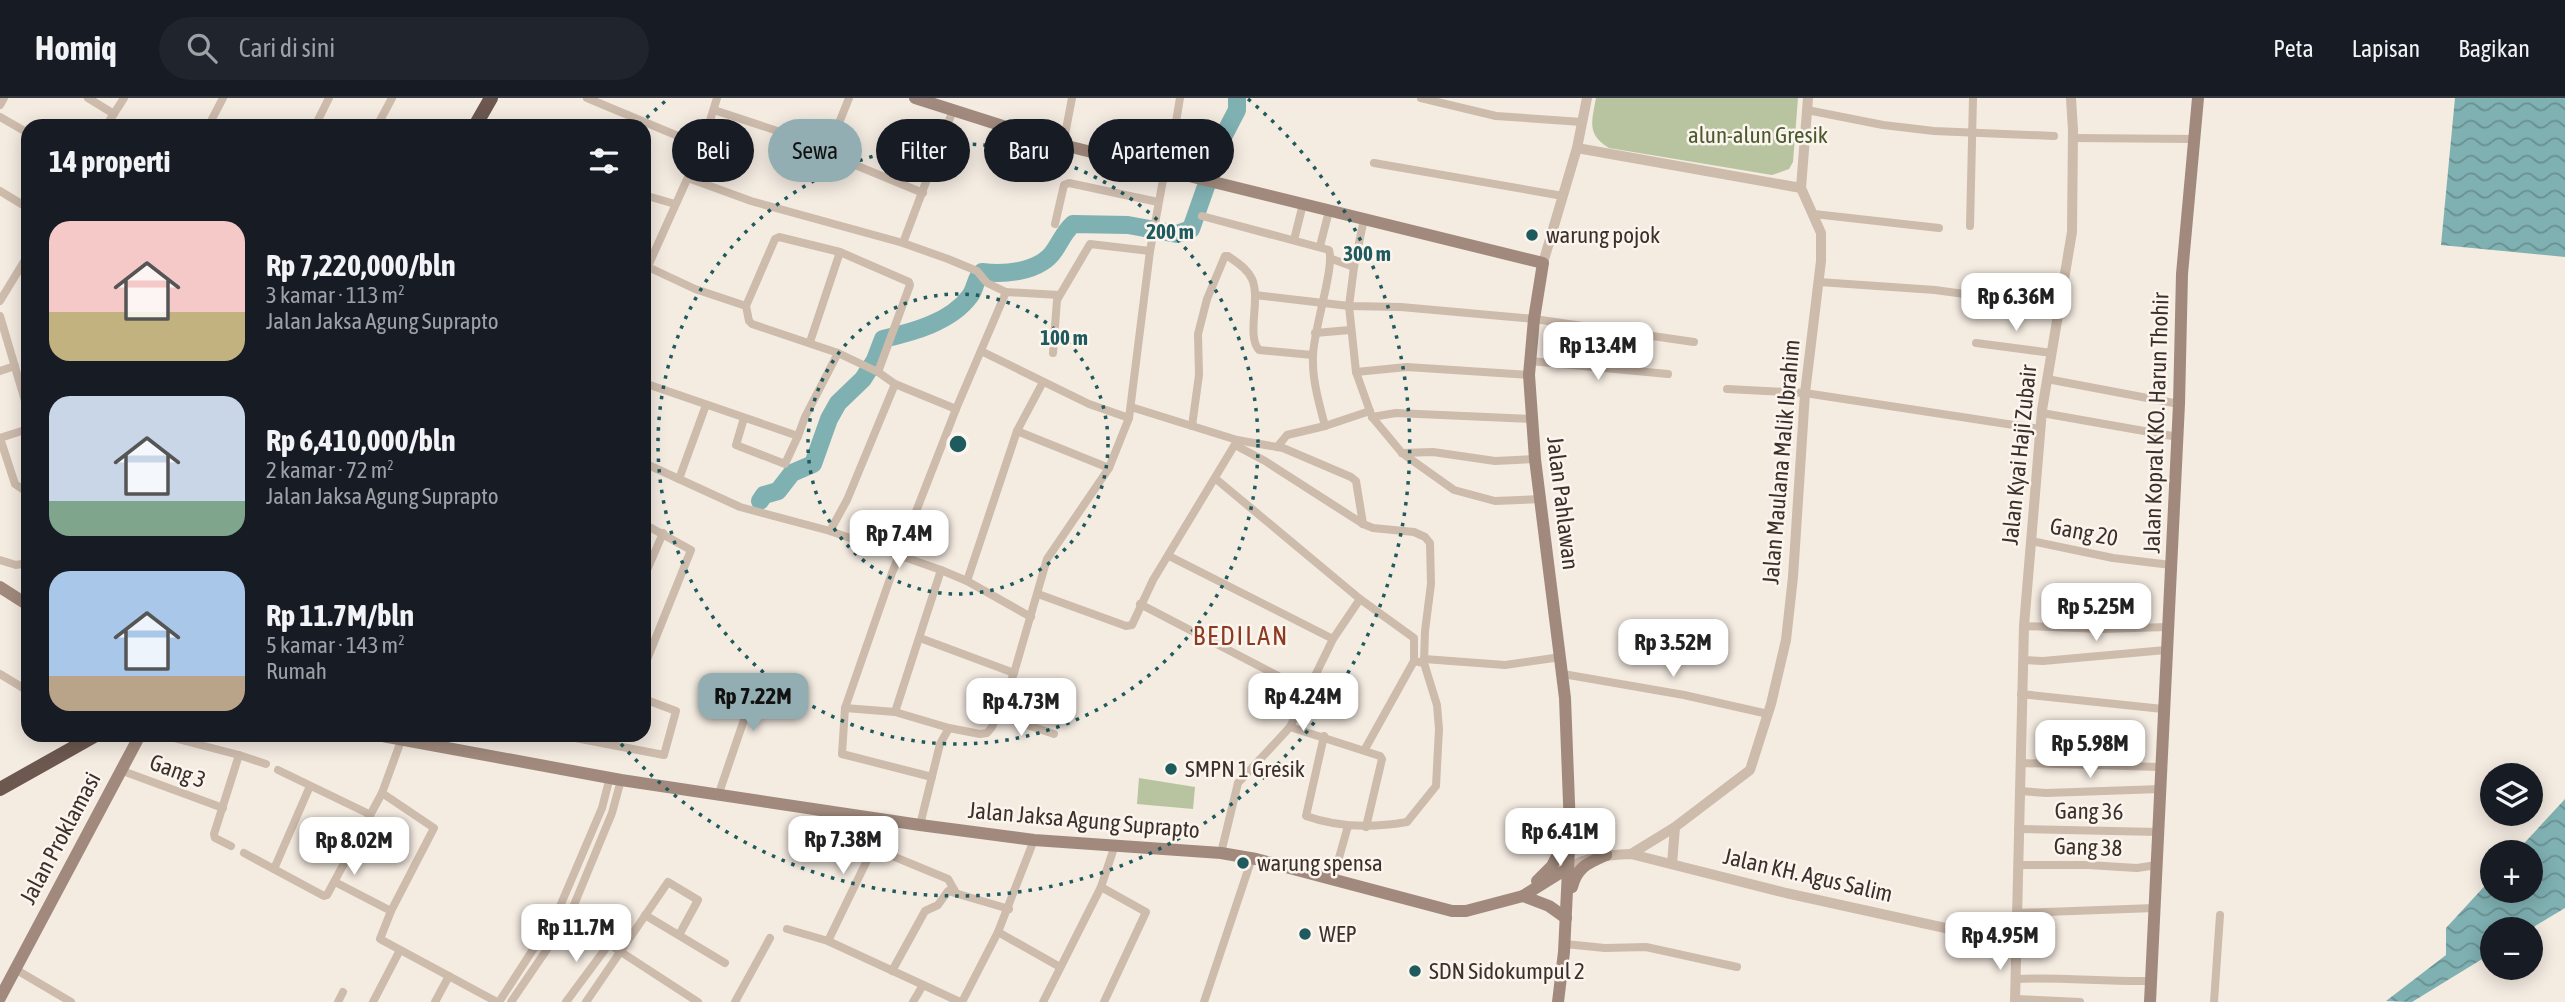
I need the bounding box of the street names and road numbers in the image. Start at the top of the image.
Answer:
street label: Jalan Kopral KKO. Harun Thohir [2138,291,2174,554]
street label: Jalan Maulana Malik Ibrahim [1757,338,1805,586]
street label: Jalan Kyai Haji Zubair [1997,362,2042,546]
street label: Jalan Pahlawan [1542,435,1584,571]
street label: Gang 20 [2048,513,2120,551]
street label: Gang 3 [146,749,210,793]
street label: Jalan Proklamasi [14,768,106,908]
street label: Jalan Jaksa Agung Suprapto [967,797,1201,843]
street label: Gang 36 [2054,797,2124,825]
street label: Gang 38 [2053,833,2123,861]
street label: Jalan KH. Agus Salim [1721,843,1895,907]

